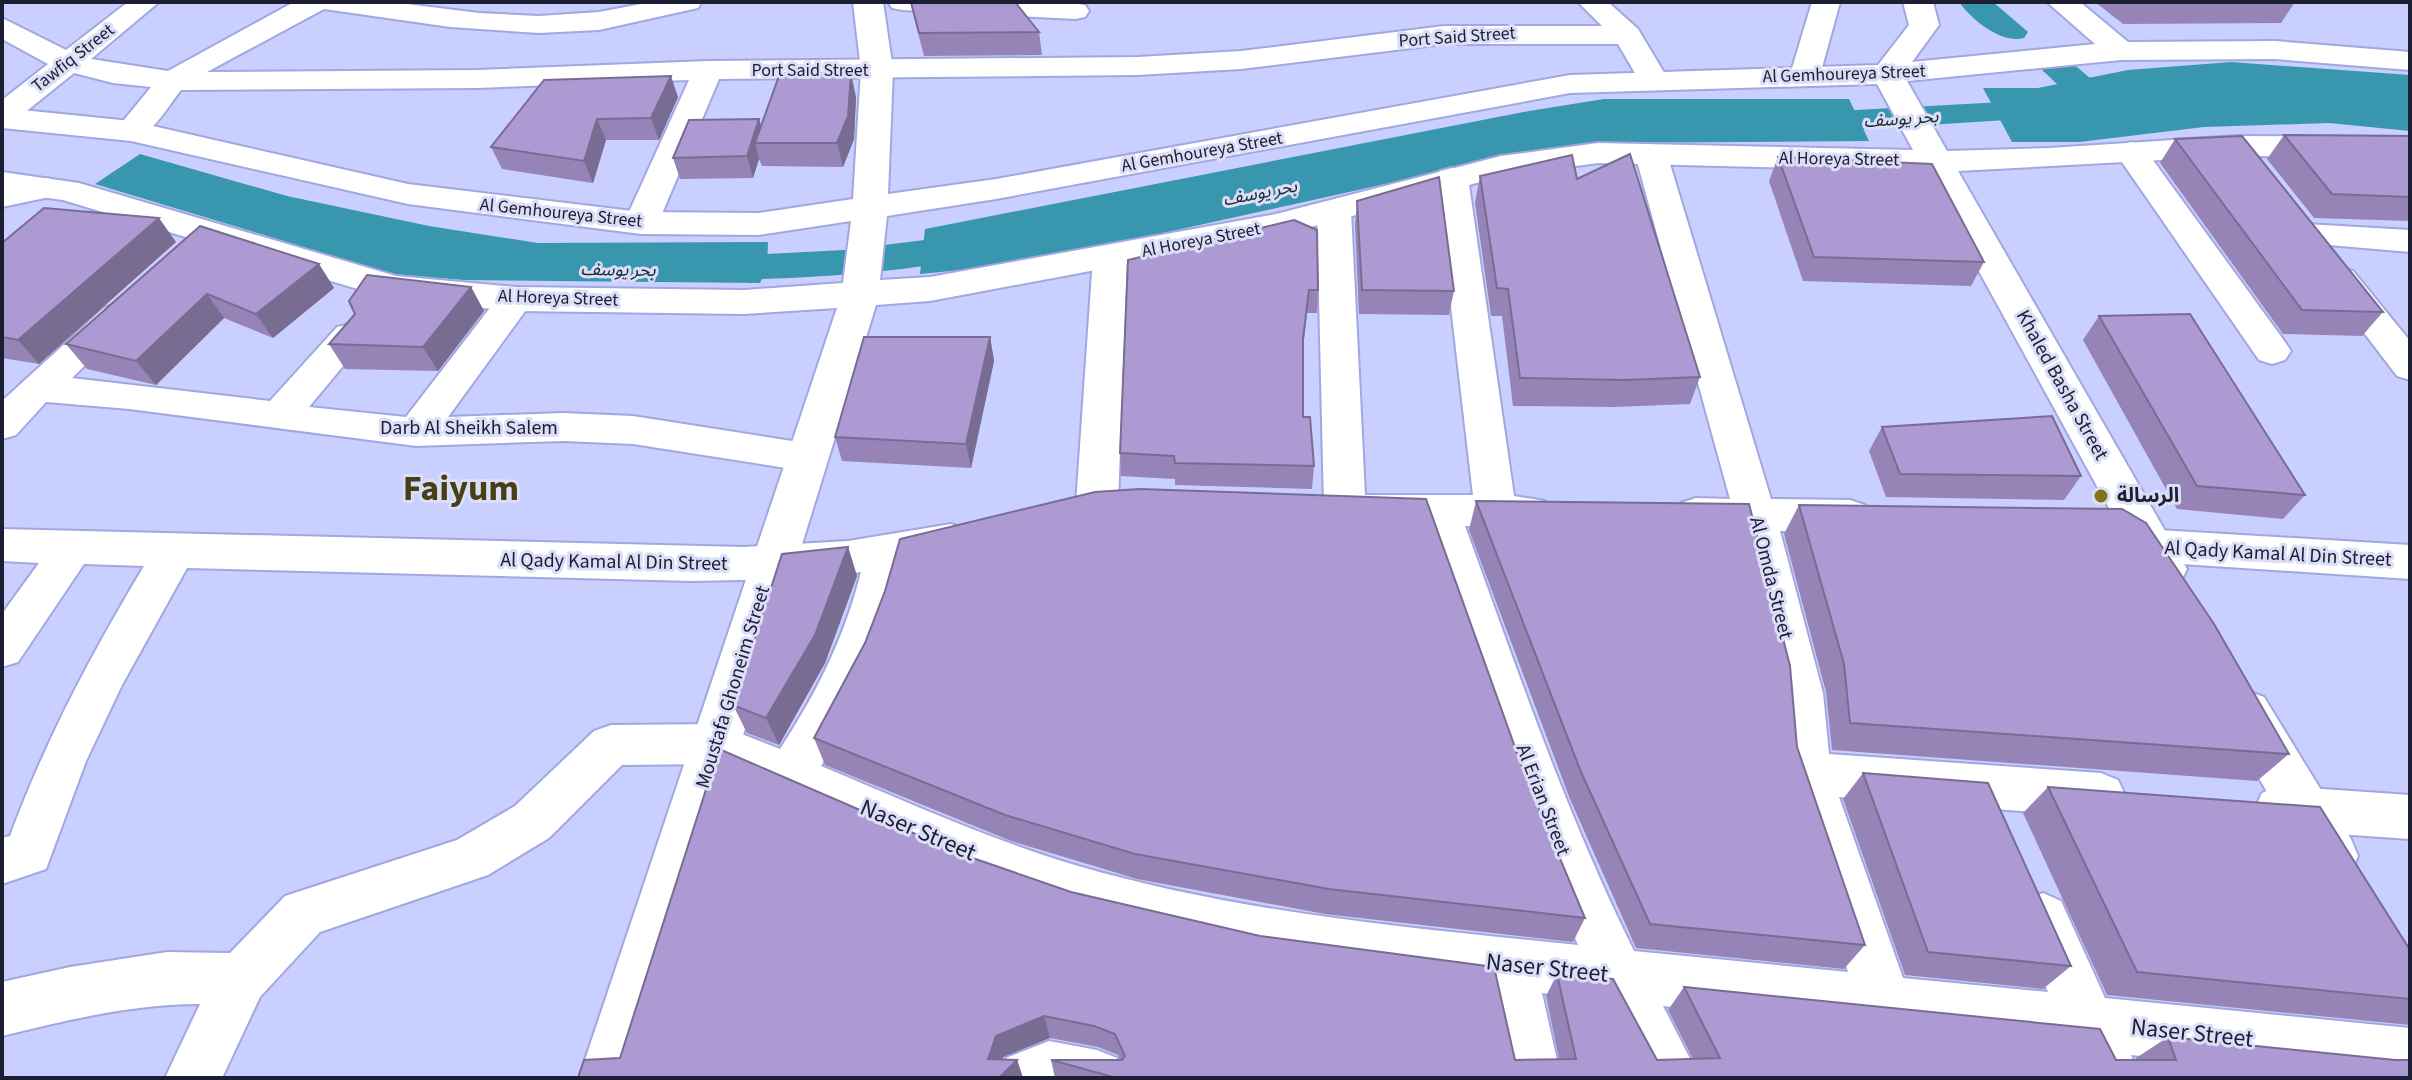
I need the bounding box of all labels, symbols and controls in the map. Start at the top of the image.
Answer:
street label: Tawfiq Street [26,18,120,98]
street label: Port Said Street [1398,20,1516,54]
street label: Port Said Street [751,58,869,83]
street label: Al Gemhoureya Street [1762,59,1926,89]
water label: بحر يوسف [1863,104,1939,134]
street label: Al Gemhoureya Street [1119,126,1285,178]
street label: Al Horeya Street [1779,145,1899,173]
water label: بحر يوسف [1221,174,1299,212]
street label: Al Gemhoureya Street [479,192,643,234]
street label: Al Horeya Street [1140,216,1262,264]
water label: بحر يوسف [580,257,656,283]
street label: Al Horeya Street [497,283,619,313]
street label: Khaled Basha Street [2009,305,2115,465]
street label: Darb Al Sheikh Salem [380,414,558,442]
district label: Faiyum [403,463,519,514]
place label: الرسالة [2117,482,2179,510]
marker: الرسالة [2092,487,2110,505]
street label: Al Omda Street [1742,514,1800,642]
street label: Al Qady Kamal Al Din Street [2164,534,2393,574]
street label: Al Qady Kamal Al Din Street [500,546,728,578]
street label: Moustafa Ghoneim Street [689,582,777,792]
street label: Al Erian Street [1509,740,1577,860]
street label: Naser Street [855,790,981,870]
street label: Naser Street [1484,944,1610,992]
street label: Naser Street [2129,1009,2255,1057]

